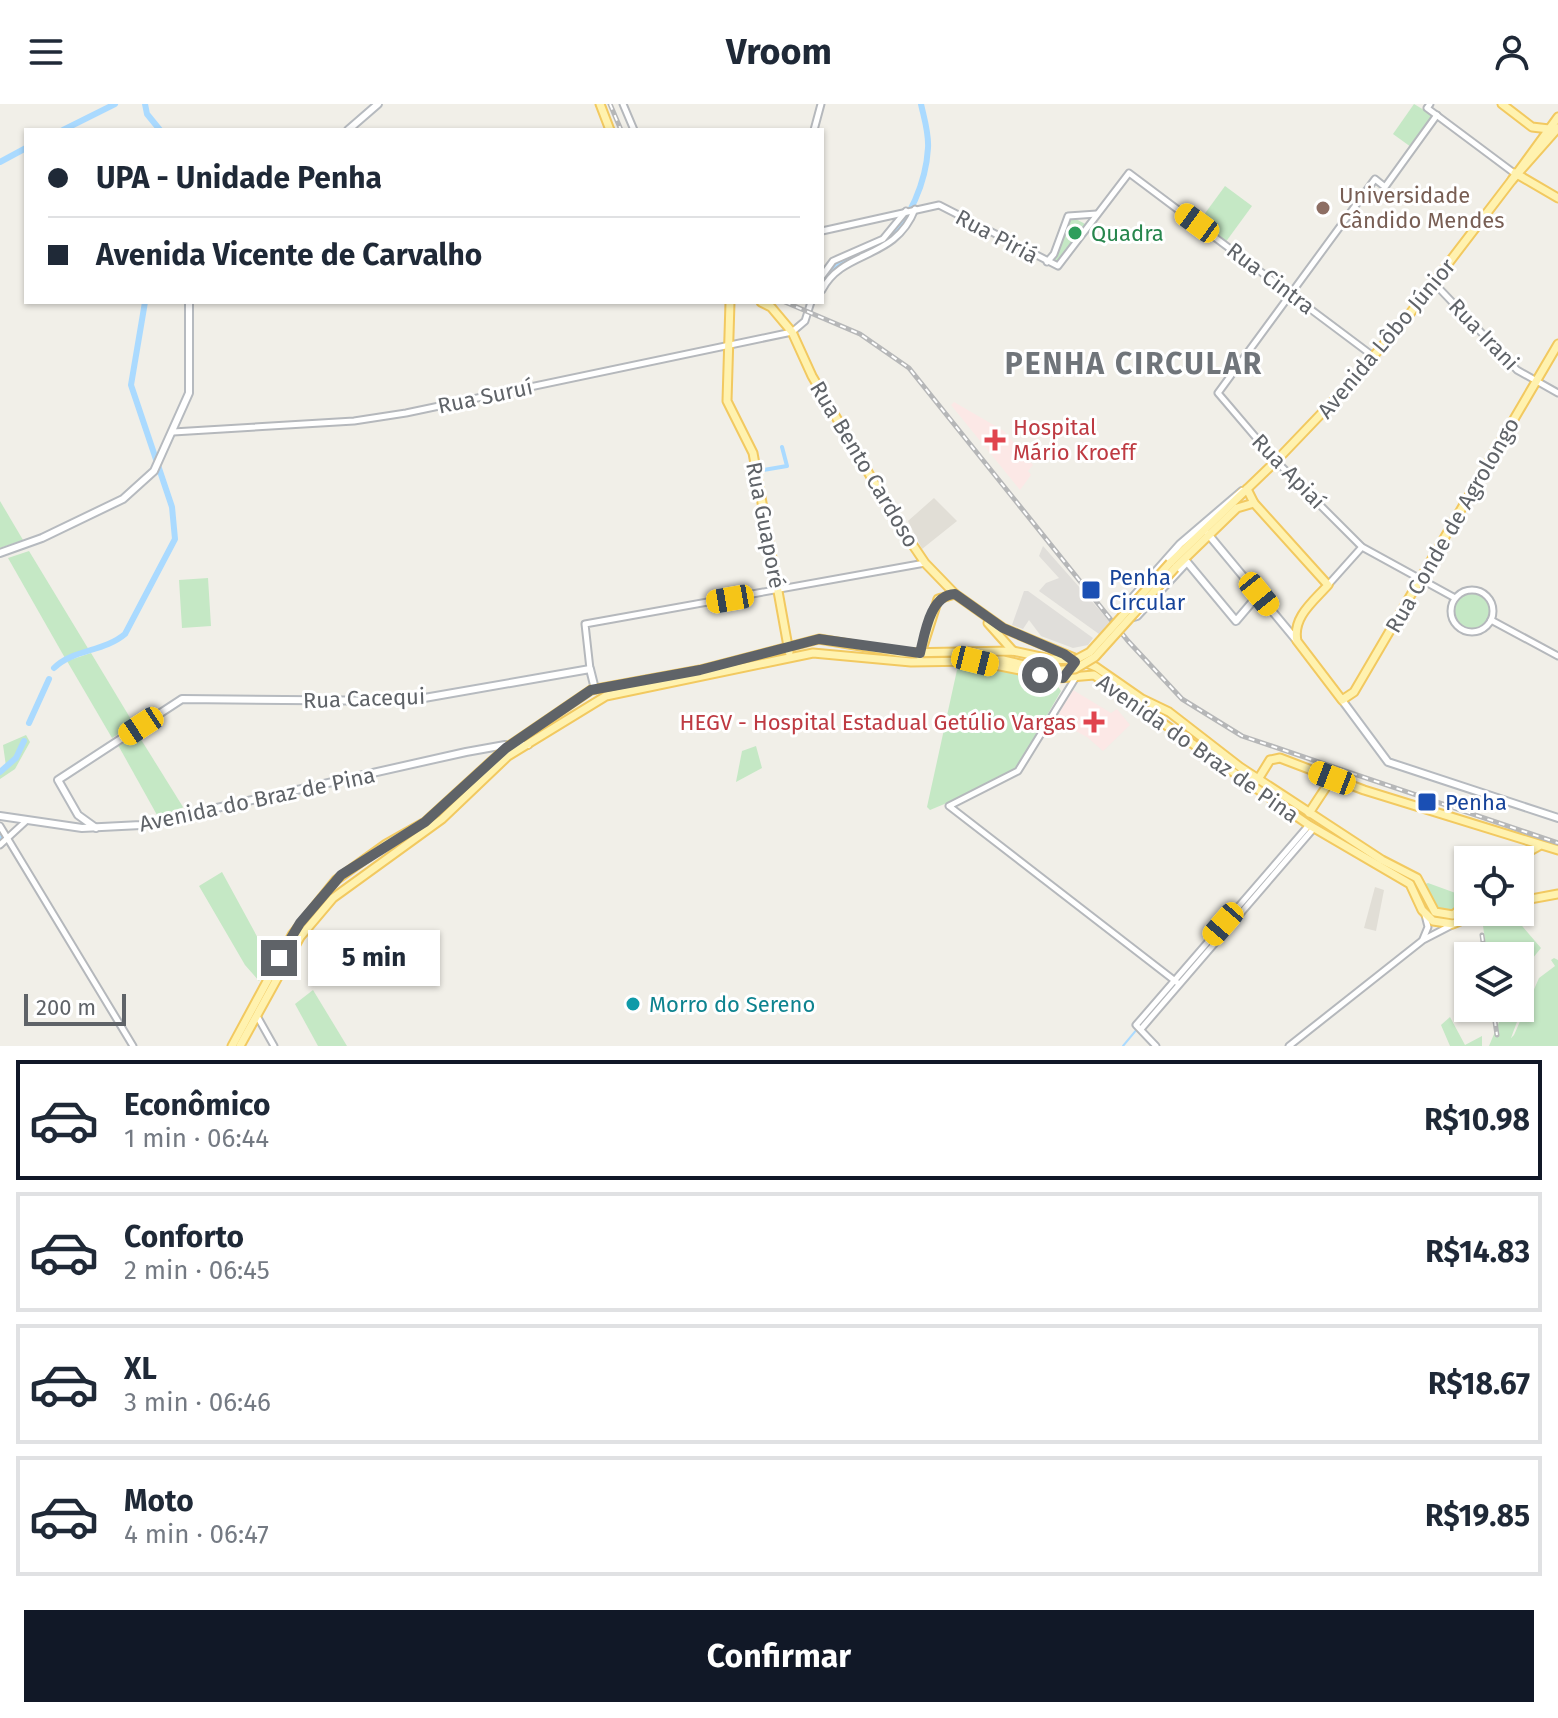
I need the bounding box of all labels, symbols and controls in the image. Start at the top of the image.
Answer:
icon: menu [24,30,68,74]
text: Vroom [726,30,832,74]
icon: person [1490,30,1534,74]
text: UPA - Unidade Penha [96,160,382,196]
place label: Universidade Cândido Mendes [1339,182,1505,234]
car [1171,199,1223,247]
marker: Universidade Cândido Mendes [1314,199,1332,217]
street label: Rua Piriá [951,203,1043,269]
place label: Quadra [1091,220,1164,247]
marker: Quadra [1066,224,1084,242]
text: Avenida Vicente de Carvalho [96,237,482,273]
street label: Rua Cintra [1221,237,1320,320]
street label: Avenida Lôbo Júnior [1312,253,1461,424]
street label: Rua Irani [1443,293,1524,376]
district label: PENHA CIRCULAR [1005,346,1263,382]
street label: Rua Suruí [435,373,535,420]
street label: Rua Bento Cardoso [804,376,925,552]
street label: Rua Conde de Agrolongo [1380,413,1525,638]
place label: Hospital Mário Kroeff [1013,414,1137,466]
street label: Rua Apiaí [1246,428,1331,515]
marker: Hospital Mário Kroeff [984,429,1006,451]
street label: Rua Guaporé [740,460,791,591]
place label: Penha Circular [1109,564,1186,616]
car [1235,568,1283,620]
marker: Penha Circular [1080,579,1102,601]
car [704,583,756,615]
car [949,644,1001,678]
route start [1022,657,1058,693]
street label: Avenida do Braz de Pina [1091,668,1304,828]
street label: Rua Cacequi [302,683,426,714]
car [114,703,168,749]
place label: HEGV - Hospital Estadual Getúlio Vargas [680,709,1076,736]
marker: HEGV - Hospital Estadual Getúlio Vargas [1083,711,1105,733]
car [1305,758,1359,798]
street label: Avenida do Braz de Pina [137,761,378,838]
place label: Penha [1445,789,1507,816]
marker: Penha [1416,791,1438,813]
map controls [1454,846,1534,1022]
button: locate [1454,846,1534,926]
car [1198,898,1248,950]
callout: 5 min [307,930,439,986]
route end [261,940,297,976]
text: 5 min [342,942,406,973]
button: layers [1454,942,1534,1022]
scale bar [24,990,126,1026]
place label: Morro do Sereno [649,991,815,1018]
text: 200 m [36,994,96,1021]
marker: Morro do Sereno [624,995,642,1013]
icon: car [28,1084,100,1156]
text: Econômico [124,1087,270,1123]
text: R$10.98 [1424,1102,1530,1138]
text: 1 min · 06:44 [124,1123,269,1154]
icon: car [28,1216,100,1288]
text: Conforto [124,1219,244,1255]
text: R$14.83 [1425,1234,1530,1270]
text: 2 min · 06:45 [124,1255,270,1286]
icon: car [28,1348,100,1420]
text: XL [124,1351,157,1387]
text: R$18.67 [1428,1366,1530,1402]
text: 3 min · 06:46 [124,1387,271,1418]
icon: car [28,1480,100,1552]
text: Moto [124,1483,194,1519]
text: R$19.85 [1425,1498,1530,1534]
text: 4 min · 06:47 [124,1519,269,1550]
button: Confirmar [24,1610,1534,1702]

